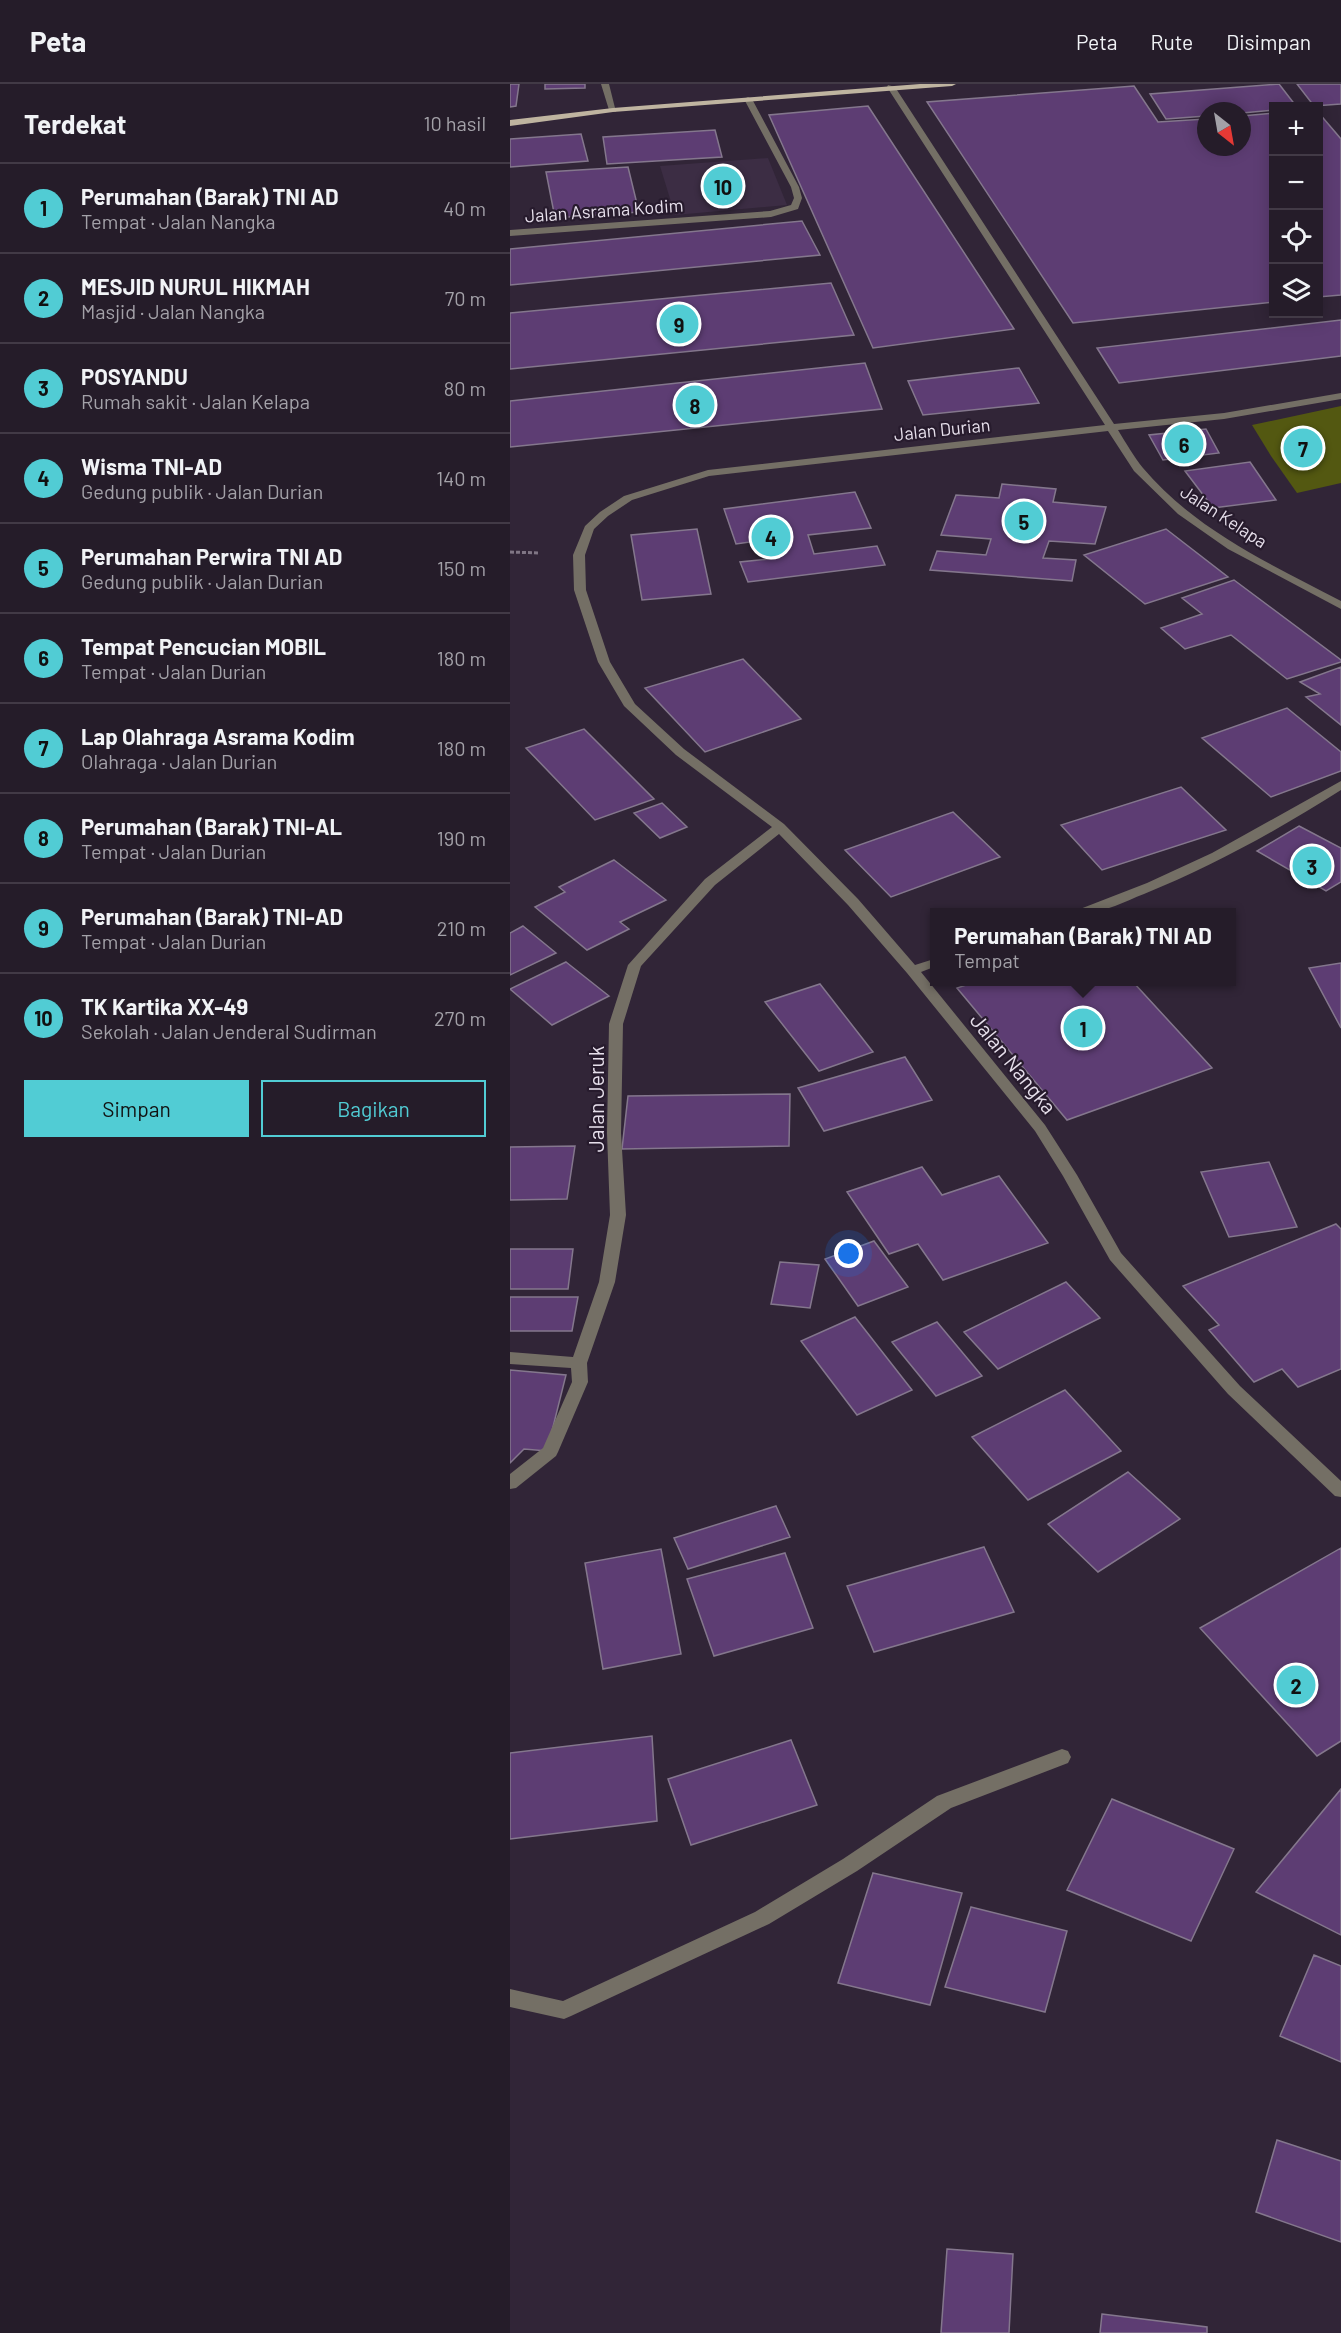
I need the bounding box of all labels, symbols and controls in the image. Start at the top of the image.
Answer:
text: Peta [30,24,86,58]
text: Peta [1076,29,1118,54]
text: Rute [1151,29,1193,54]
text: Disimpan [1226,29,1311,54]
north arrow [1197,102,1251,156]
map controls [1269,102,1323,318]
button: + [1269,102,1323,156]
text: Terdekat [24,108,126,139]
text: 10 hasil [423,111,486,135]
button: − [1269,156,1323,210]
pin: 10 [704,164,742,208]
text: Perumahan (Barak) TNI AD [81,183,339,209]
street label: Jalan Asrama Kodim [524,193,684,227]
text: 1 [40,196,47,220]
text: 40 m [443,196,486,220]
text: Tempat · Jalan Nangka [81,209,275,233]
button: locate [1269,210,1323,264]
button: layers [1269,264,1323,318]
text: MESJID NURUL HIKMAH [81,273,310,299]
text: 2 [38,286,49,310]
text: 70 m [445,286,486,310]
text: Masjid · Jalan Nangka [81,299,265,323]
pin: 9 [660,302,698,346]
text: POSYANDU [81,363,188,389]
text: 3 [38,376,49,400]
text: 80 m [444,376,486,400]
pin: 8 [676,382,714,428]
text: Rumah sakit · Jalan Kelapa [81,389,310,413]
street label: Jalan Durian [893,413,991,445]
pin: 6 [1164,422,1204,466]
pin: 7 [1284,426,1322,470]
text: Wisma TNI-AD [81,453,222,479]
text: 4 [37,466,50,490]
text: 140 m [436,466,486,490]
text: Gedung publik · Jalan Durian [81,479,323,503]
street label: Jalan Kelapa [1176,480,1272,552]
pin: 5 [1004,498,1044,544]
pin: 4 [752,514,790,560]
text: Perumahan Perwira TNI AD [81,543,342,569]
text: 5 [38,556,49,580]
text: 150 m [437,556,486,580]
text: Gedung publik · Jalan Durian [81,569,323,593]
text: Tempat Pencucian MOBIL [81,633,326,659]
text: 6 [38,646,49,670]
text: 180 m [437,646,486,670]
text: Tempat · Jalan Durian [81,659,266,683]
text: Lap Olahraga Asrama Kodim [81,723,355,749]
text: 7 [39,736,48,760]
text: 180 m [437,736,486,760]
text: Olahraga · Jalan Durian [81,749,277,773]
text: Perumahan (Barak) TNI-AL [81,813,342,839]
text: 8 [38,826,49,850]
text: 190 m [437,826,486,850]
text: Tempat · Jalan Durian [81,839,266,863]
pin: 3 [1292,844,1332,888]
text: Perumahan (Barak) TNI-AD [81,903,343,929]
popup [930,908,1236,986]
text: 9 [38,916,49,940]
text: 210 m [437,916,486,940]
text: Perumahan (Barak) TNI AD [954,922,1212,948]
text: Tempat · Jalan Durian [81,929,266,953]
text: Tempat [954,948,1020,972]
text: TK Kartika XX-49 [81,993,248,1019]
text: 10 [34,1006,53,1030]
text: 270 m [434,1006,486,1030]
pin: 1 [1064,1006,1102,1050]
street label: Jalan Nangka [966,1008,1062,1118]
text: Sekolah · Jalan Jenderal Sudirman [81,1019,377,1043]
street label: Jalan Jeruk [583,1046,608,1152]
button: Simpan [24,1080,249,1137]
button: Bagikan [261,1080,486,1137]
your location [834,1239,863,1268]
pin: 2 [1276,1662,1316,1708]

